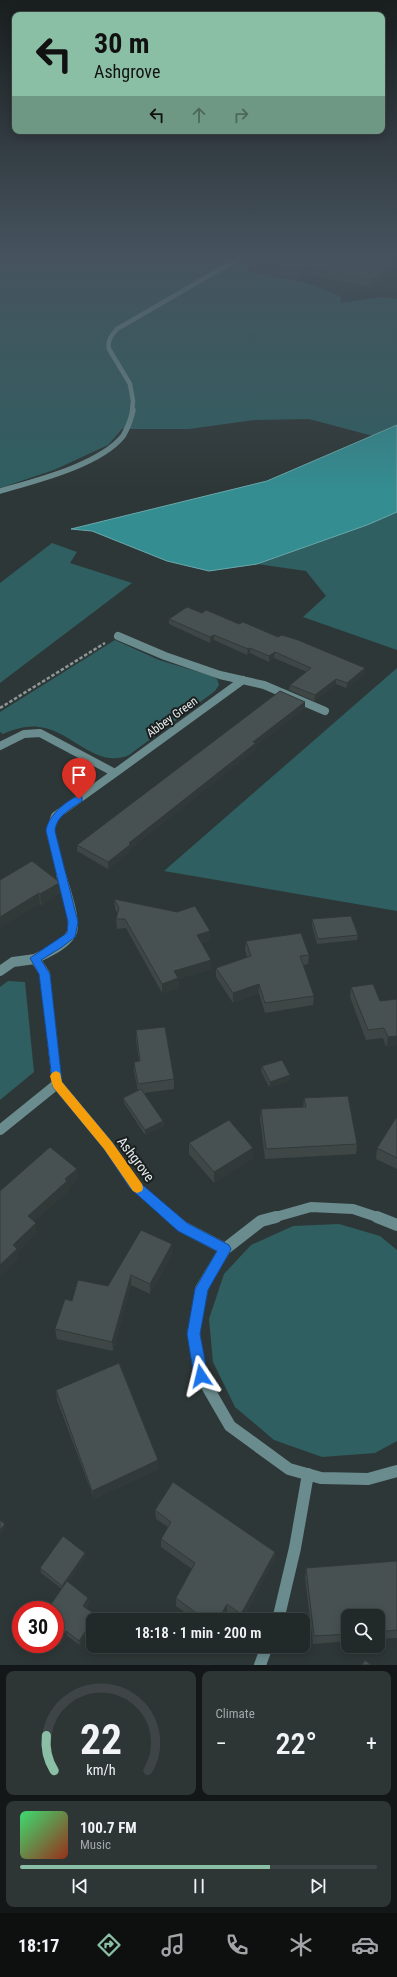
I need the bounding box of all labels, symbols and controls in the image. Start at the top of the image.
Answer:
text: 30 m [94,27,150,60]
icon: left [28,28,80,80]
text: Ashgrove [94,61,160,82]
icon: left [146,104,168,126]
icon: ahead [188,104,210,126]
icon: right [230,104,252,126]
street label: Abbey Green [144,694,200,740]
pin [62,758,96,799]
icon: arrive [68,764,90,786]
street label: Ashgrove [114,1134,158,1185]
position arrow [180,1355,222,1397]
speed limit sign: 30 [12,1601,64,1653]
map controls [341,1609,385,1653]
button: search [341,1609,385,1653]
text: 18:18 · 1 min · 200 m [135,1624,261,1642]
text: Climate [216,1706,255,1721]
text: 22 [80,1715,122,1764]
text: 22° [275,1726,317,1761]
text: − [216,1731,227,1756]
text: + [366,1731,377,1756]
text: km/h [86,1762,115,1778]
text: 100.7 FM [80,1819,137,1837]
text: Music [80,1837,111,1852]
icon: previous [69,1875,91,1897]
icon: pause [188,1875,210,1897]
icon: next [307,1875,329,1897]
icon: directions [95,1931,123,1959]
icon: music [159,1931,187,1959]
icon: phone [223,1931,251,1959]
icon: climate [287,1931,315,1959]
icon: car [351,1931,379,1959]
text: 18:17 [18,1935,59,1956]

